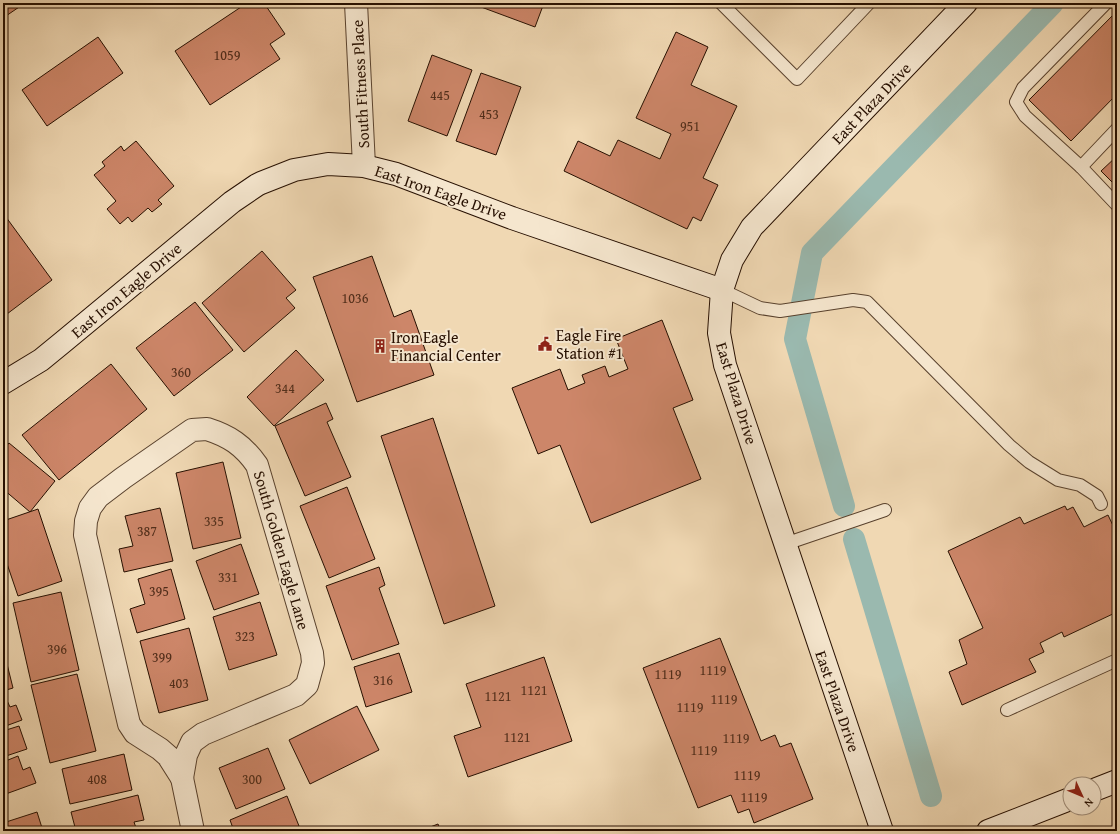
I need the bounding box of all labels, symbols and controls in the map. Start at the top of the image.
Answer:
street label: South Fitness Place [345,19,375,149]
house number: 1059 [214,45,241,65]
street label: East Plaza Drive [826,57,916,149]
house number: 445 [430,85,450,105]
house number: 453 [479,104,499,124]
house number: 951 [680,116,700,136]
street label: East Iron Eagle Drive [372,158,510,226]
street label: East Iron Eagle Drive [65,236,187,344]
house number: 1036 [342,288,369,308]
place label: Eagle Fire Station #1 [556,323,623,365]
place label: Iron Eagle Financial Center [391,325,501,367]
public building icon: Eagle Fire Station #1 [537,336,553,352]
building icon: Iron Eagle Financial Center [372,338,388,354]
street label: East Plaza Drive [710,339,764,447]
house number: 360 [171,362,191,382]
house number: 344 [275,378,295,398]
street label: South Golden Eagle Lane [248,468,316,632]
house number: 335 [204,511,224,531]
house number: 387 [137,521,157,541]
house number: 331 [218,567,238,587]
house number: 395 [149,581,169,601]
house number: 323 [235,626,255,646]
house number: 396 [47,639,67,659]
house number: 399 [152,647,172,667]
street label: East Plaza Drive [809,647,867,755]
house number: 1119 [700,660,727,680]
house number: 1119 [655,664,682,684]
house number: 316 [373,670,393,690]
house number: 403 [169,673,189,693]
house number: 1121 [521,680,547,700]
house number: 1121 [485,686,511,706]
house number: 1119 [711,689,738,709]
house number: 1119 [677,697,704,717]
house number: 1121 [504,727,530,747]
house number: 1119 [723,728,750,748]
house number: 1119 [691,740,718,760]
house number: 1119 [734,765,761,785]
house number: 408 [87,769,107,789]
house number: 300 [242,769,262,789]
north arrow [1062,776,1102,816]
house number: 1119 [741,787,768,807]
text: N [1080,795,1098,812]

